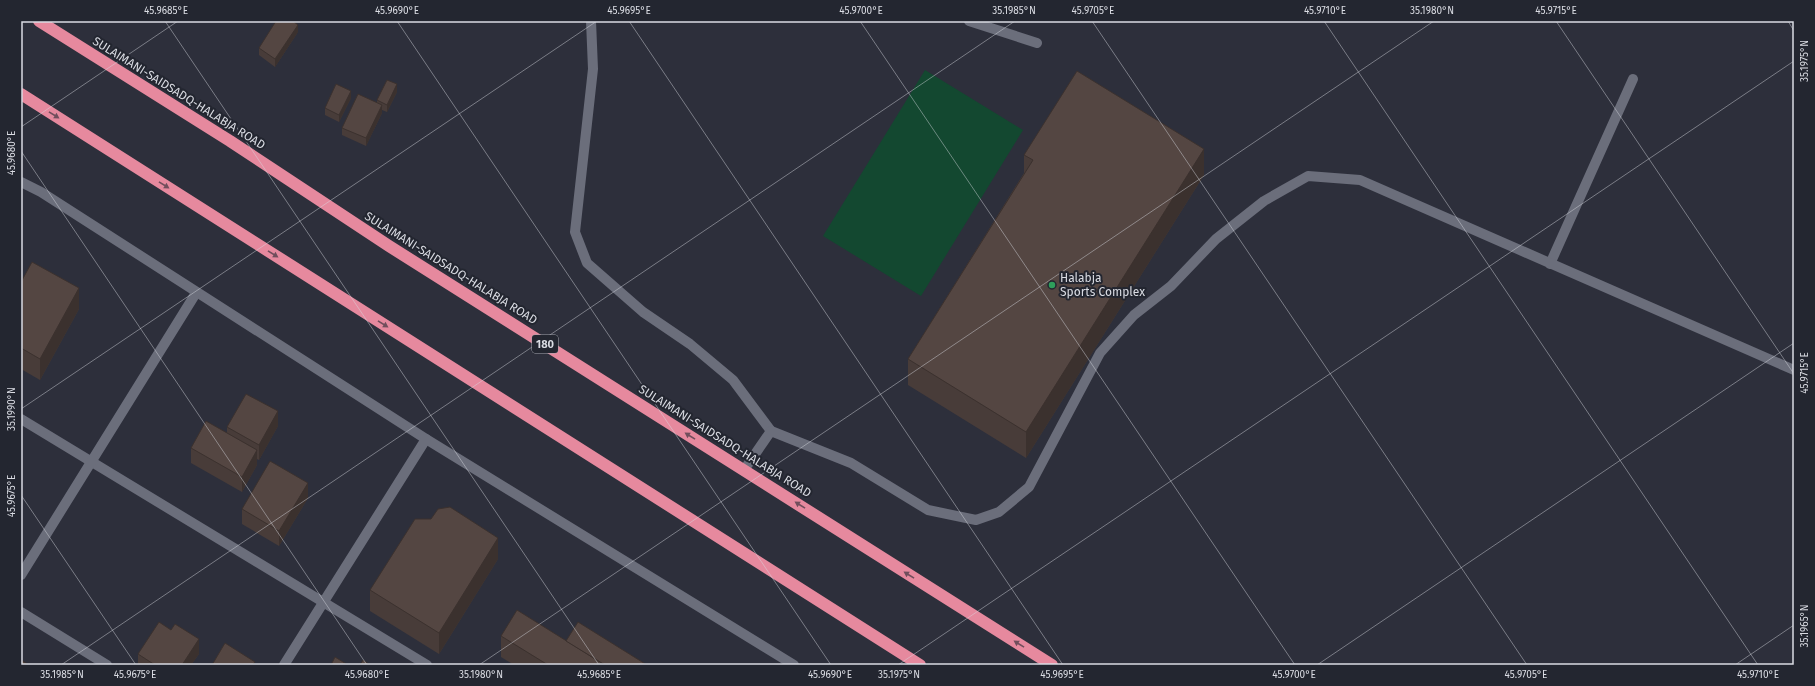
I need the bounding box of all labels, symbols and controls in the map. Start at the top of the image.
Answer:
text: 45.9685°E [144,5,188,17]
text: 45.9690°E [375,5,419,17]
text: 45.9695°E [607,5,651,17]
text: 45.9700°E [839,5,883,17]
text: 35.1985°N [992,5,1036,17]
text: 45.9705°E [1072,5,1114,17]
text: 45.9710°E [1304,5,1346,17]
text: 35.1980°N [1410,5,1454,17]
text: 45.9715°E [1535,5,1577,17]
street label: SULAIMANI-SAIDSADQ-HALABJA ROAD [90,34,268,152]
text: 35.1975°N [1799,40,1811,82]
one-way arrow [49,111,59,119]
text: 45.9680°E [6,131,18,175]
one-way arrow [158,181,170,188]
street label: SULAIMANI-SAIDSADQ-HALABJA ROAD [362,209,540,327]
one-way arrow [268,250,279,258]
place label: Halabja Sports Complex [1060,271,1145,299]
marker: Halabja Sports Complex [1047,280,1057,290]
one-way arrow [378,320,388,328]
road number: 180 [532,335,558,353]
text: 45.9715°E [1799,352,1811,394]
street label: SULAIMANI-SAIDSADQ-HALABJA ROAD [636,382,814,500]
text: 35.1990°N [6,387,18,431]
one-way arrow [684,432,696,439]
text: 45.9675°E [6,475,18,517]
one-way arrow [794,501,805,509]
one-way arrow [903,571,915,578]
text: 35.1965°N [1799,604,1811,648]
one-way arrow [1014,640,1024,648]
text: 35.1985°N [40,669,84,681]
text: 45.9675°E [114,669,156,681]
text: 45.9680°E [345,669,389,681]
text: 35.1980°N [459,669,503,681]
text: 45.9685°E [577,669,621,681]
text: 45.9690°E [808,669,852,681]
text: 35.1975°N [878,669,920,681]
text: 45.9695°E [1040,669,1084,681]
text: 45.9700°E [1272,669,1316,681]
text: 45.9705°E [1505,669,1547,681]
text: 45.9710°E [1737,669,1779,681]

